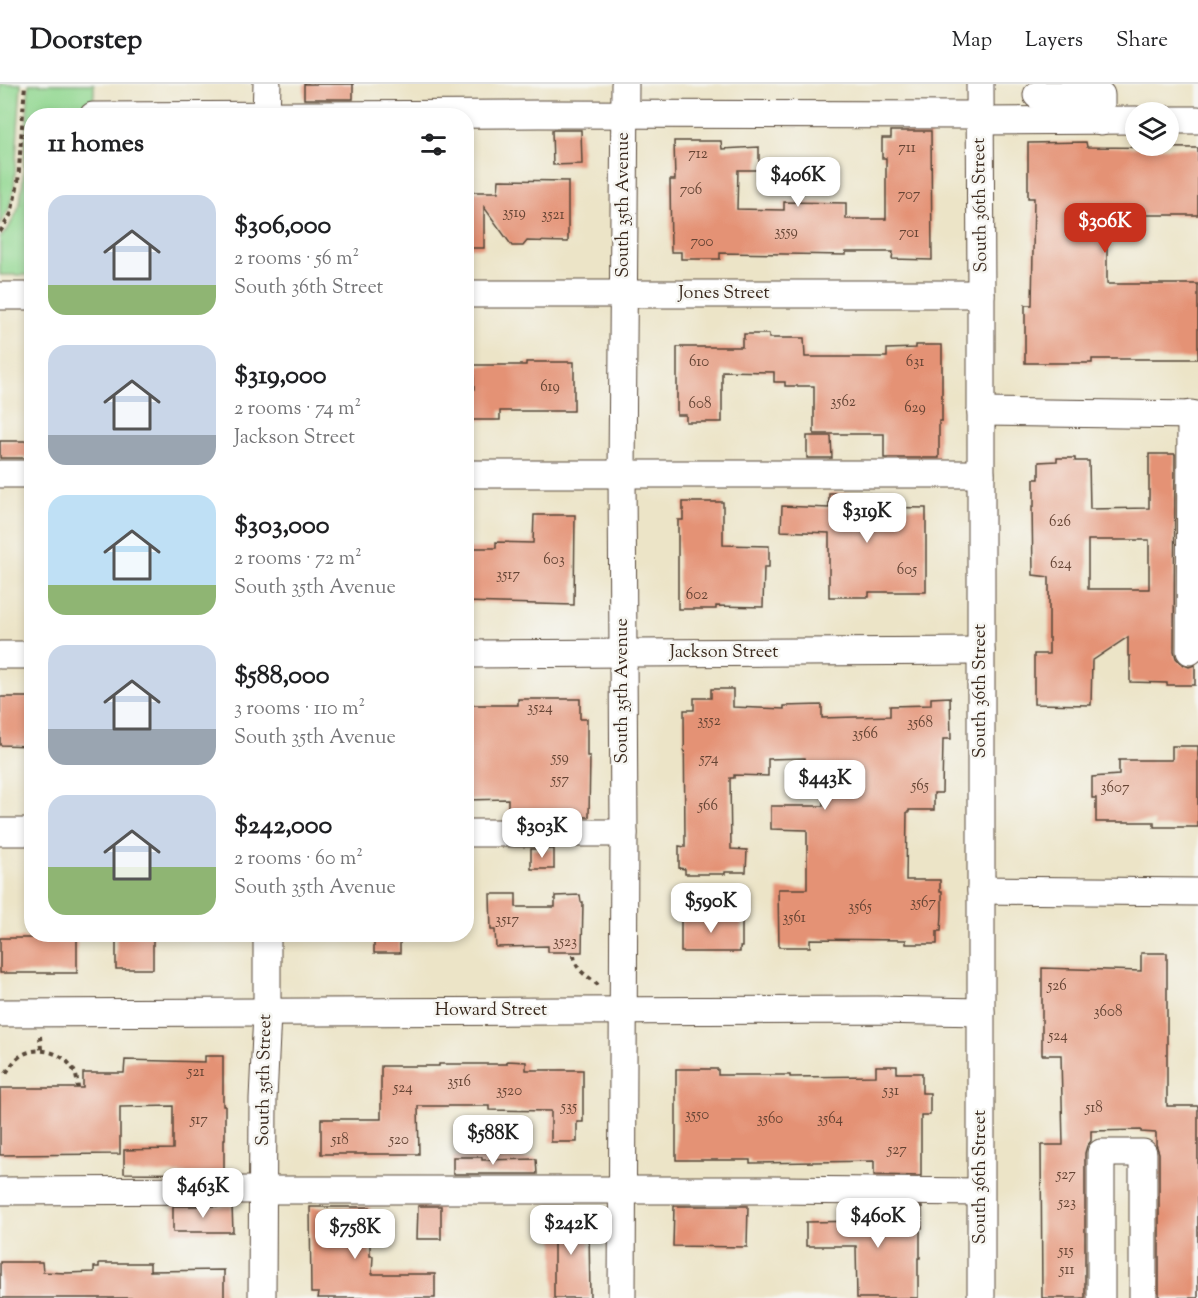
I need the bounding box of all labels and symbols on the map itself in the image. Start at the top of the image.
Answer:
street label: South 35th Avenue [611,132,637,278]
house number: 711 [898,138,916,159]
street label: South 36th Street [967,138,995,272]
house number: 712 [688,144,708,165]
pin: $406K [756,157,840,208]
house number: 706 [680,180,702,201]
house number: 707 [898,185,921,206]
house number: 3519 [502,203,526,224]
pin: $306K [1063,203,1147,254]
house number: 3521 [541,205,565,226]
house number: 3559 [774,222,798,243]
house number: 701 [899,223,919,244]
house number: 700 [690,232,714,253]
street label: Jones Street [677,281,770,307]
house number: 610 [689,352,709,373]
house number: 631 [906,352,924,373]
house number: 619 [540,377,560,398]
house number: 3562 [830,392,856,413]
house number: 608 [689,394,711,415]
house number: 629 [904,398,926,419]
pin: $319K [825,493,909,544]
house number: 626 [1049,512,1071,533]
house number: 603 [543,550,565,571]
house number: 624 [1050,554,1072,575]
house number: 605 [897,560,917,581]
house number: 3517 [496,565,520,586]
house number: 602 [686,585,708,606]
street label: South 35th Avenue [610,618,636,764]
street label: South 36th Street [968,624,994,758]
street label: Jackson Street [669,640,779,666]
house number: 3524 [527,698,553,719]
house number: 3552 [697,711,721,732]
house number: 3568 [907,713,933,734]
house number: 3566 [852,724,878,745]
house number: 559 [550,748,569,769]
house number: 574 [698,749,719,770]
pin: $443K [783,760,867,811]
house number: 557 [550,770,569,791]
house number: 565 [910,776,929,797]
house number: 3607 [1101,778,1130,799]
house number: 566 [697,796,718,817]
pin: $303K [500,808,584,859]
pin: $590K [669,883,753,934]
house number: 3567 [910,893,937,914]
house number: 3565 [848,897,872,918]
house number: 3561 [782,908,806,929]
house number: 3517 [495,910,519,931]
house number: 3523 [553,932,577,953]
house number: 526 [1046,976,1067,997]
street label: Howard Street [435,998,547,1024]
house number: 3608 [1094,1002,1122,1023]
street label: South 35th Street [251,1014,279,1146]
house number: 524 [1047,1026,1068,1047]
house number: 521 [186,1062,205,1083]
house number: 3516 [447,1072,471,1093]
house number: 524 [392,1078,413,1099]
house number: 3520 [496,1081,522,1102]
house number: 531 [882,1081,899,1102]
house number: 535 [560,1097,577,1118]
house number: 518 [1084,1098,1103,1119]
house number: 3550 [685,1105,709,1126]
house number: 3560 [757,1109,783,1130]
house number: 3564 [817,1109,843,1130]
house number: 517 [189,1110,208,1131]
street label: South 36th Street [968,1110,994,1244]
pin: $588K [451,1115,535,1166]
house number: 518 [330,1130,349,1151]
house number: 520 [388,1130,409,1151]
house number: 527 [886,1140,907,1161]
house number: 527 [1055,1165,1076,1186]
pin: $463K [161,1168,245,1219]
house number: 523 [1057,1193,1076,1214]
pin: $460K [836,1198,920,1249]
pin: $242K [529,1205,613,1256]
pin: $758K [313,1209,397,1260]
house number: 515 [1057,1241,1074,1262]
house number: 511 [1058,1260,1075,1281]

